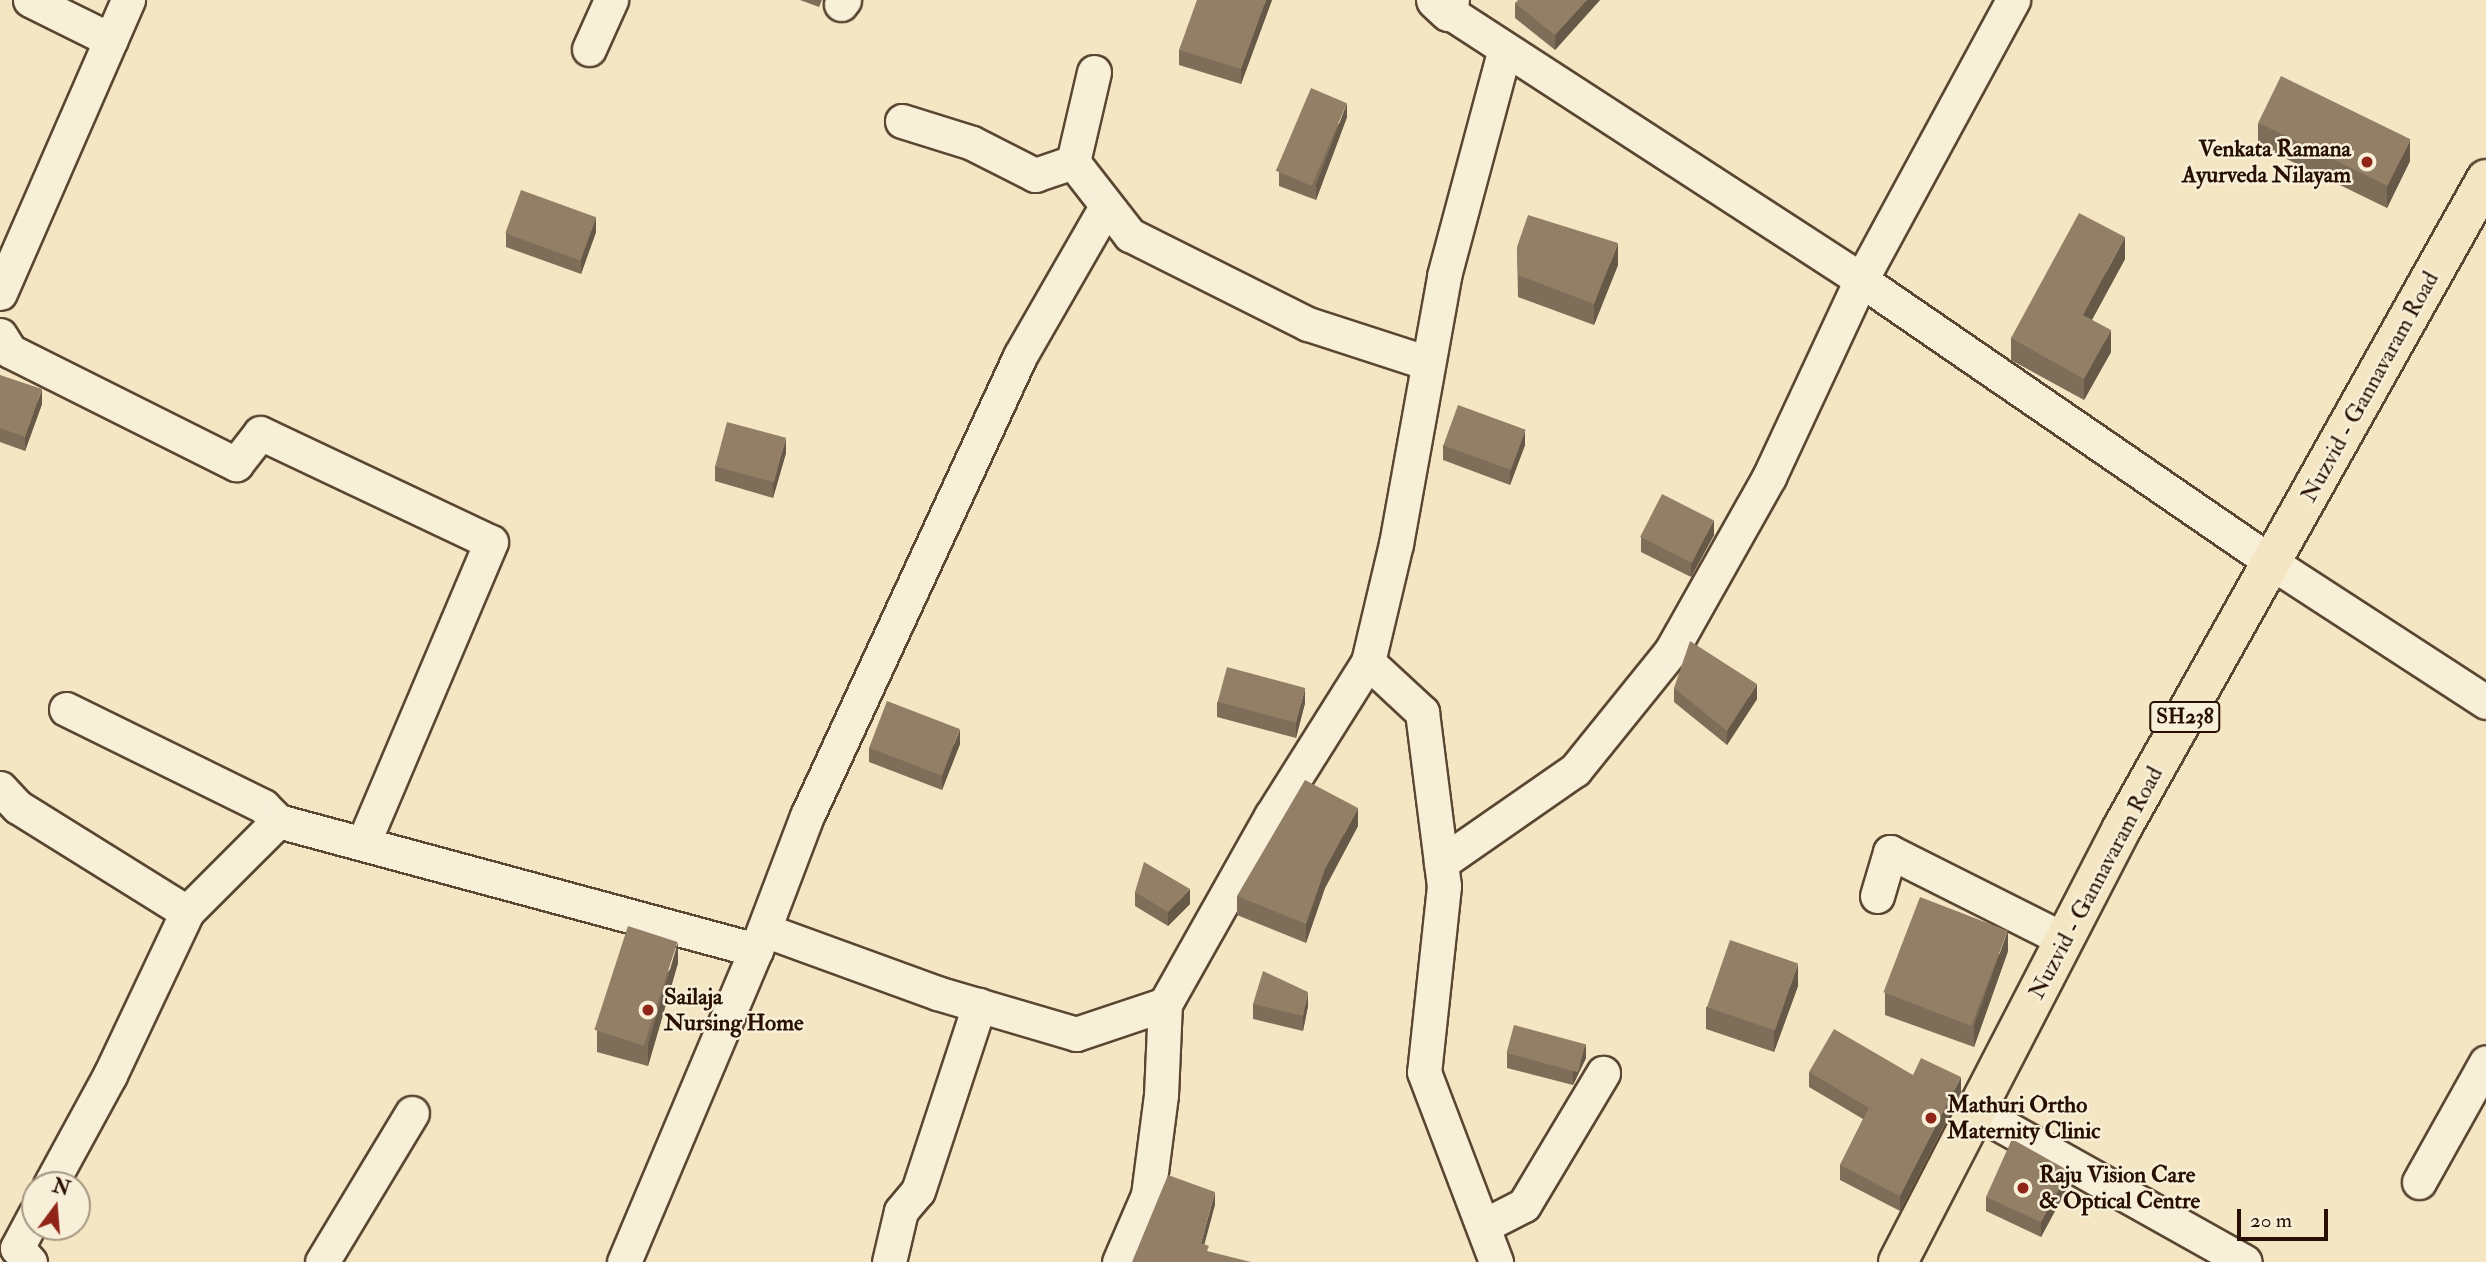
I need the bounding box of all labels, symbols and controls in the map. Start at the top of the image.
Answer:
place label: Venkata Ramana Ayurveda Nilayam [2182,135,2351,189]
marker: Venkata Ramana Ayurveda Nilayam [2357,152,2377,172]
street label: Nuzvid - Gannavaram Road [2295,267,2445,507]
road number: SH238 [2148,700,2222,734]
street label: Nuzvid - Gannavaram Road [2023,762,2169,1004]
place label: Sailaja Nursing Home [664,983,804,1037]
marker: Sailaja Nursing Home [638,1000,658,1020]
place label: Mathuri Ortho Maternity Clinic [1947,1091,2100,1145]
marker: Mathuri Ortho Maternity Clinic [1921,1108,1941,1128]
place label: Raju Vision Care & Optical Centre [2039,1161,2200,1215]
north arrow [21,1171,91,1241]
text: N [50,1174,73,1202]
marker: Raju Vision Care & Optical Centre [2013,1178,2033,1198]
scale bar [2241,1196,2332,1240]
text: 20 m [2250,1207,2292,1234]

